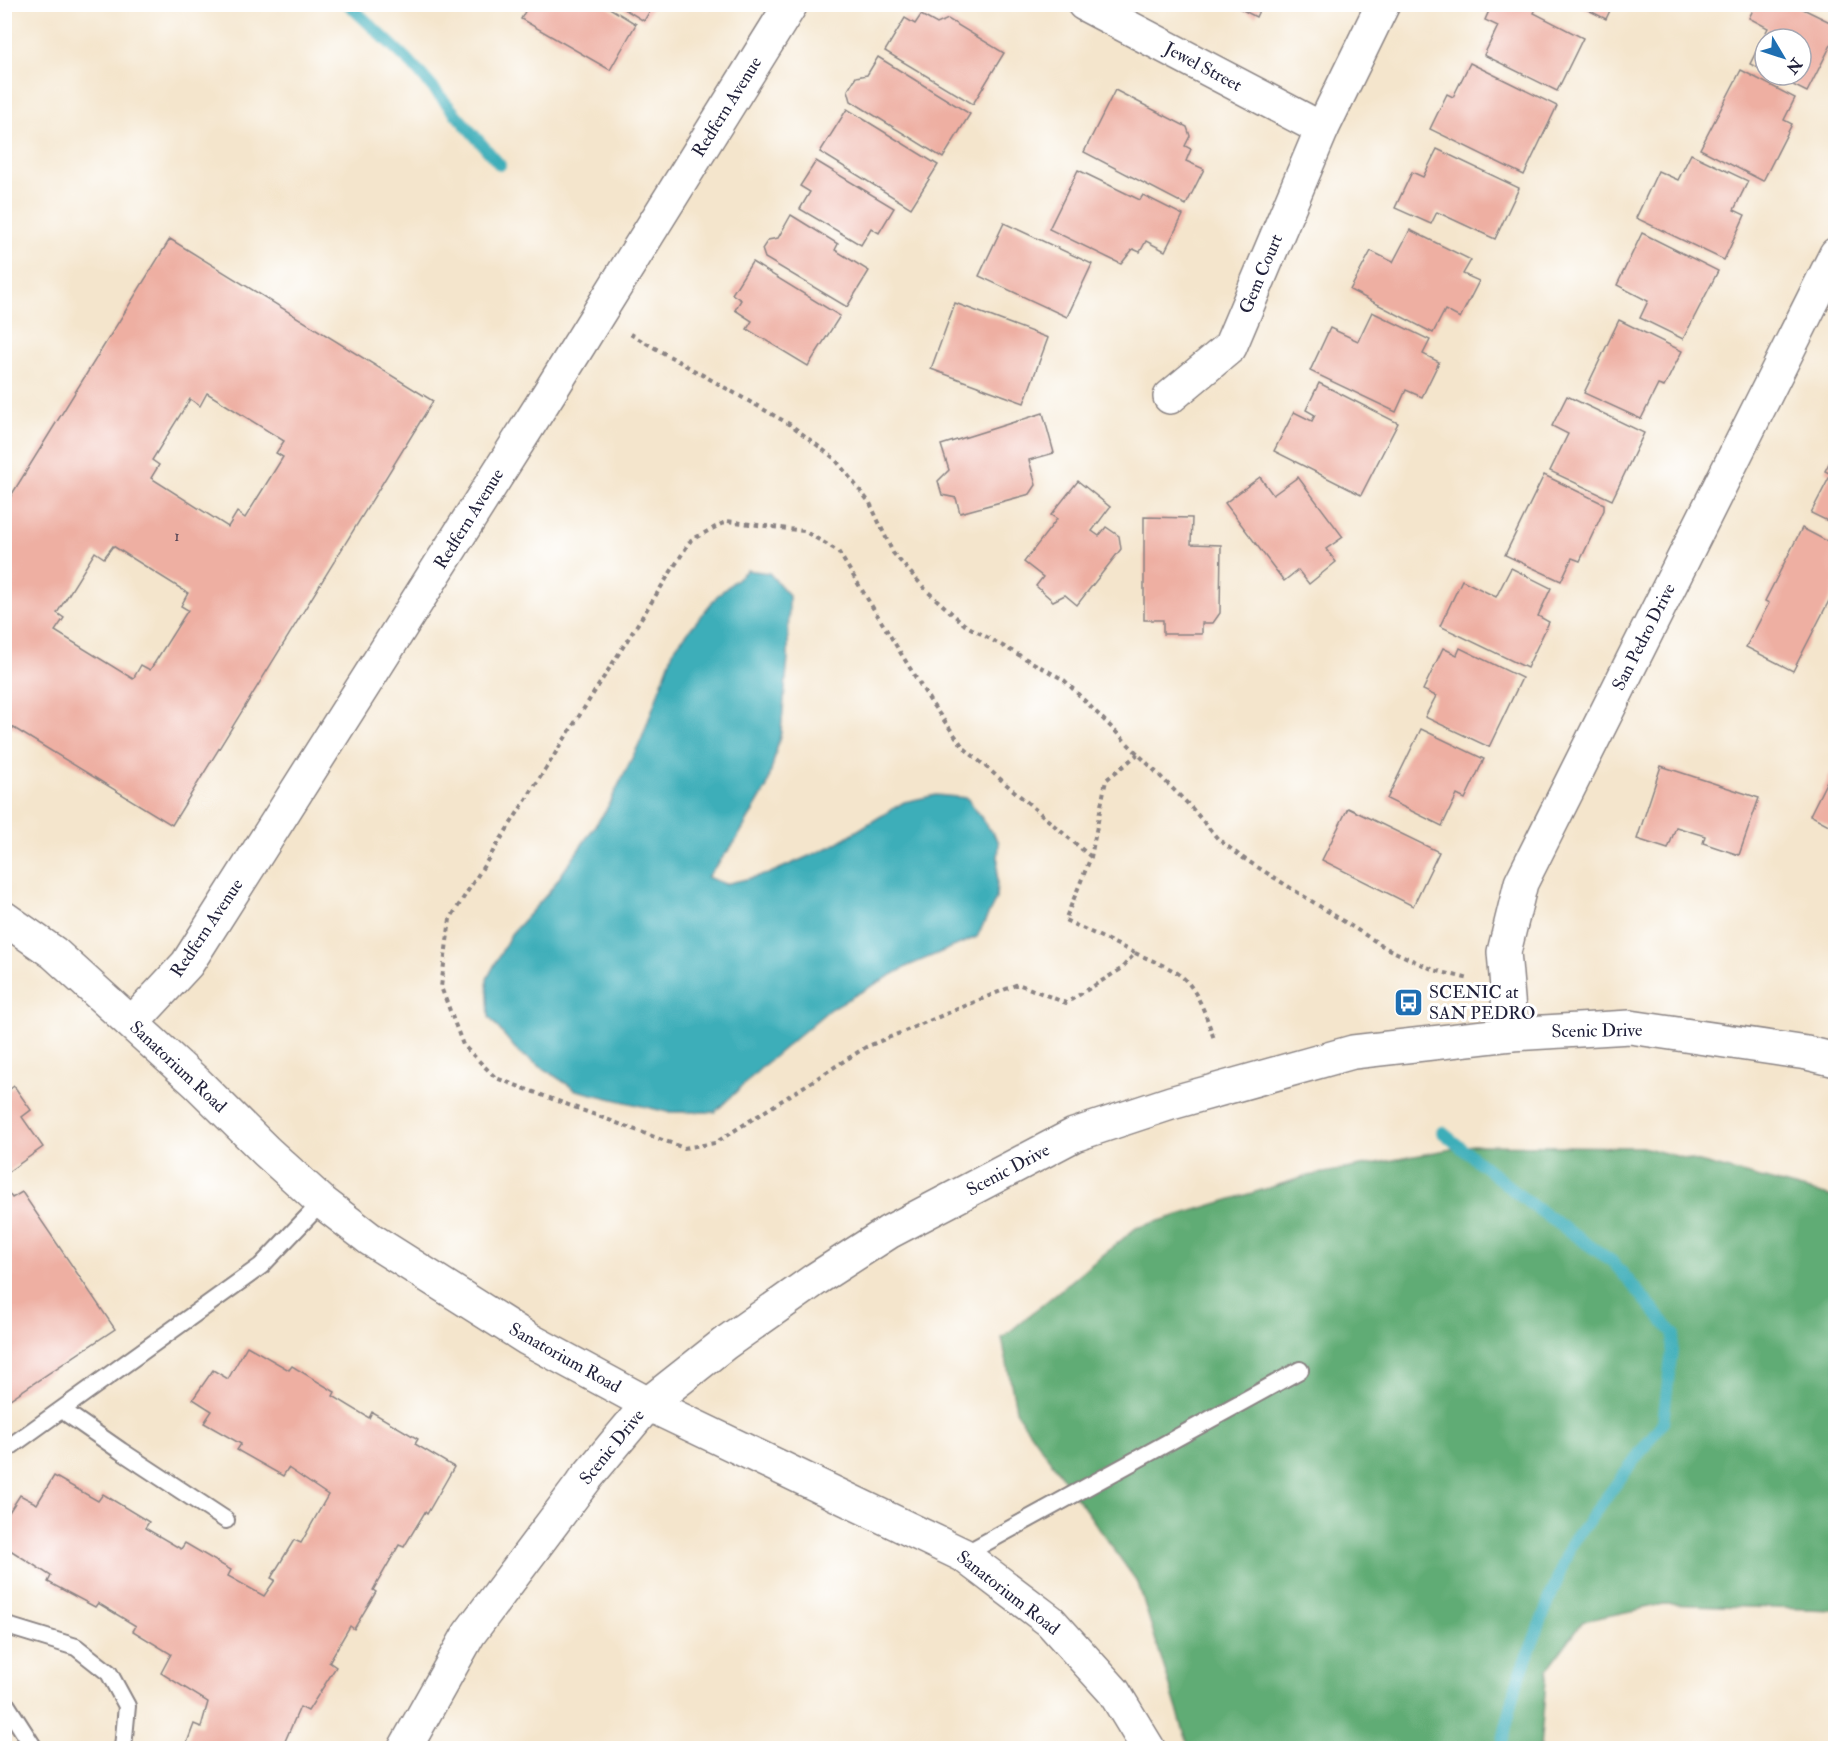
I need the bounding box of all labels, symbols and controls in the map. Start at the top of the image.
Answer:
north arrow [1753,27,1813,87]
street label: Jewel Street [1159,36,1246,97]
street label: Redfern Avenue [687,52,767,162]
text: N [1781,53,1807,78]
street label: Gem Court [1234,231,1288,317]
street label: Redfern Avenue [429,464,509,574]
house number: 1 [174,527,180,546]
street label: San Pedro Drive [1607,579,1681,694]
street label: Redfern Avenue [166,874,249,982]
place label: SCENIC at SAN PEDRO [1429,981,1536,1025]
bus stop icon: SCENIC at SAN PEDRO [1392,986,1424,1018]
street label: Sanatorium Road [125,1016,232,1118]
street label: Scenic Drive [1551,1019,1643,1043]
street label: Scenic Drive [962,1138,1054,1202]
street label: Sanatorium Road [505,1318,625,1398]
street label: Scenic Drive [574,1404,650,1490]
street label: Sanatorium Road [952,1546,1064,1641]

